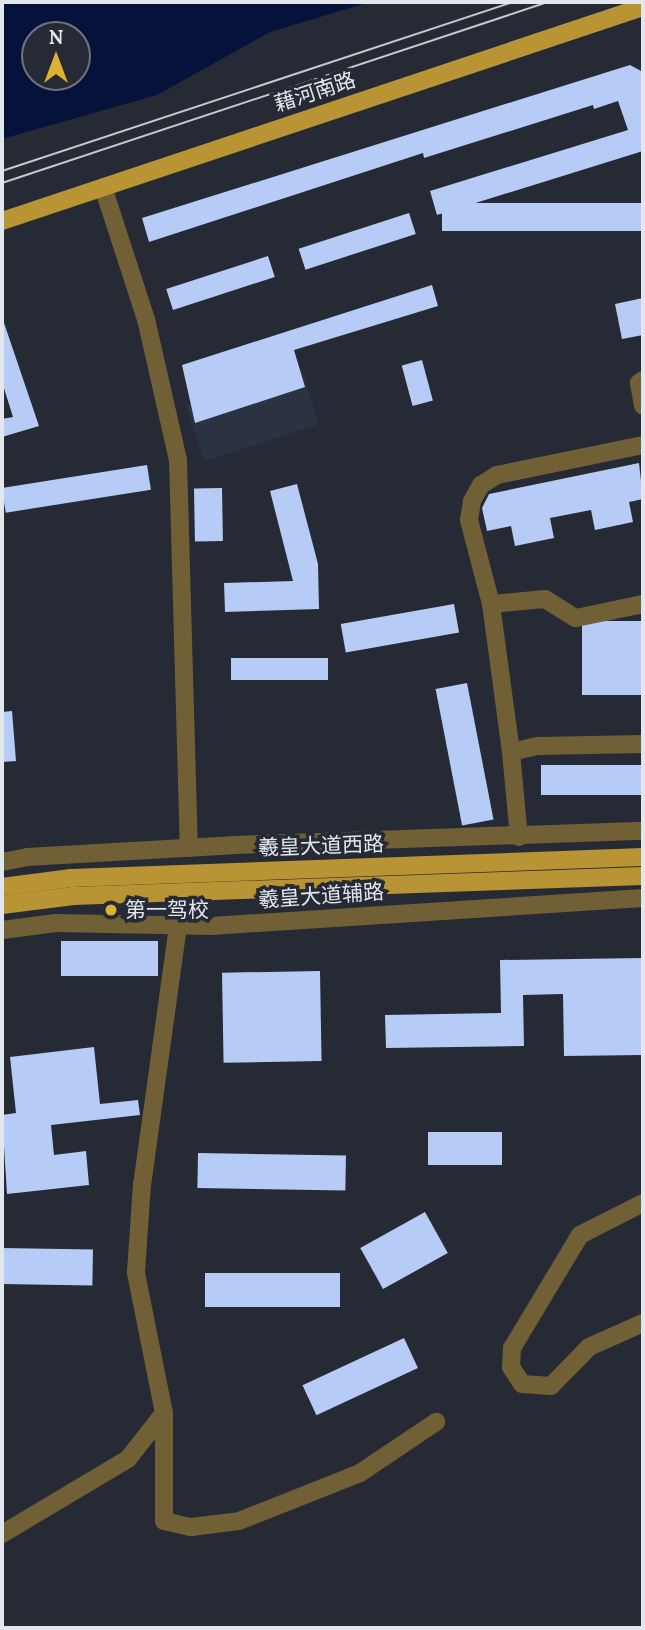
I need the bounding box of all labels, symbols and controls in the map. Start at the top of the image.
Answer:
north arrow [21,21,91,91]
text: N [49,25,63,49]
street label: 藉河南路 [271,67,359,117]
street label: 羲皇大道西路 [258,831,384,861]
street label: 羲皇大道辅路 [257,879,385,913]
place label: 第一驾校 [125,897,209,923]
marker: 第一驾校 [103,902,119,918]

